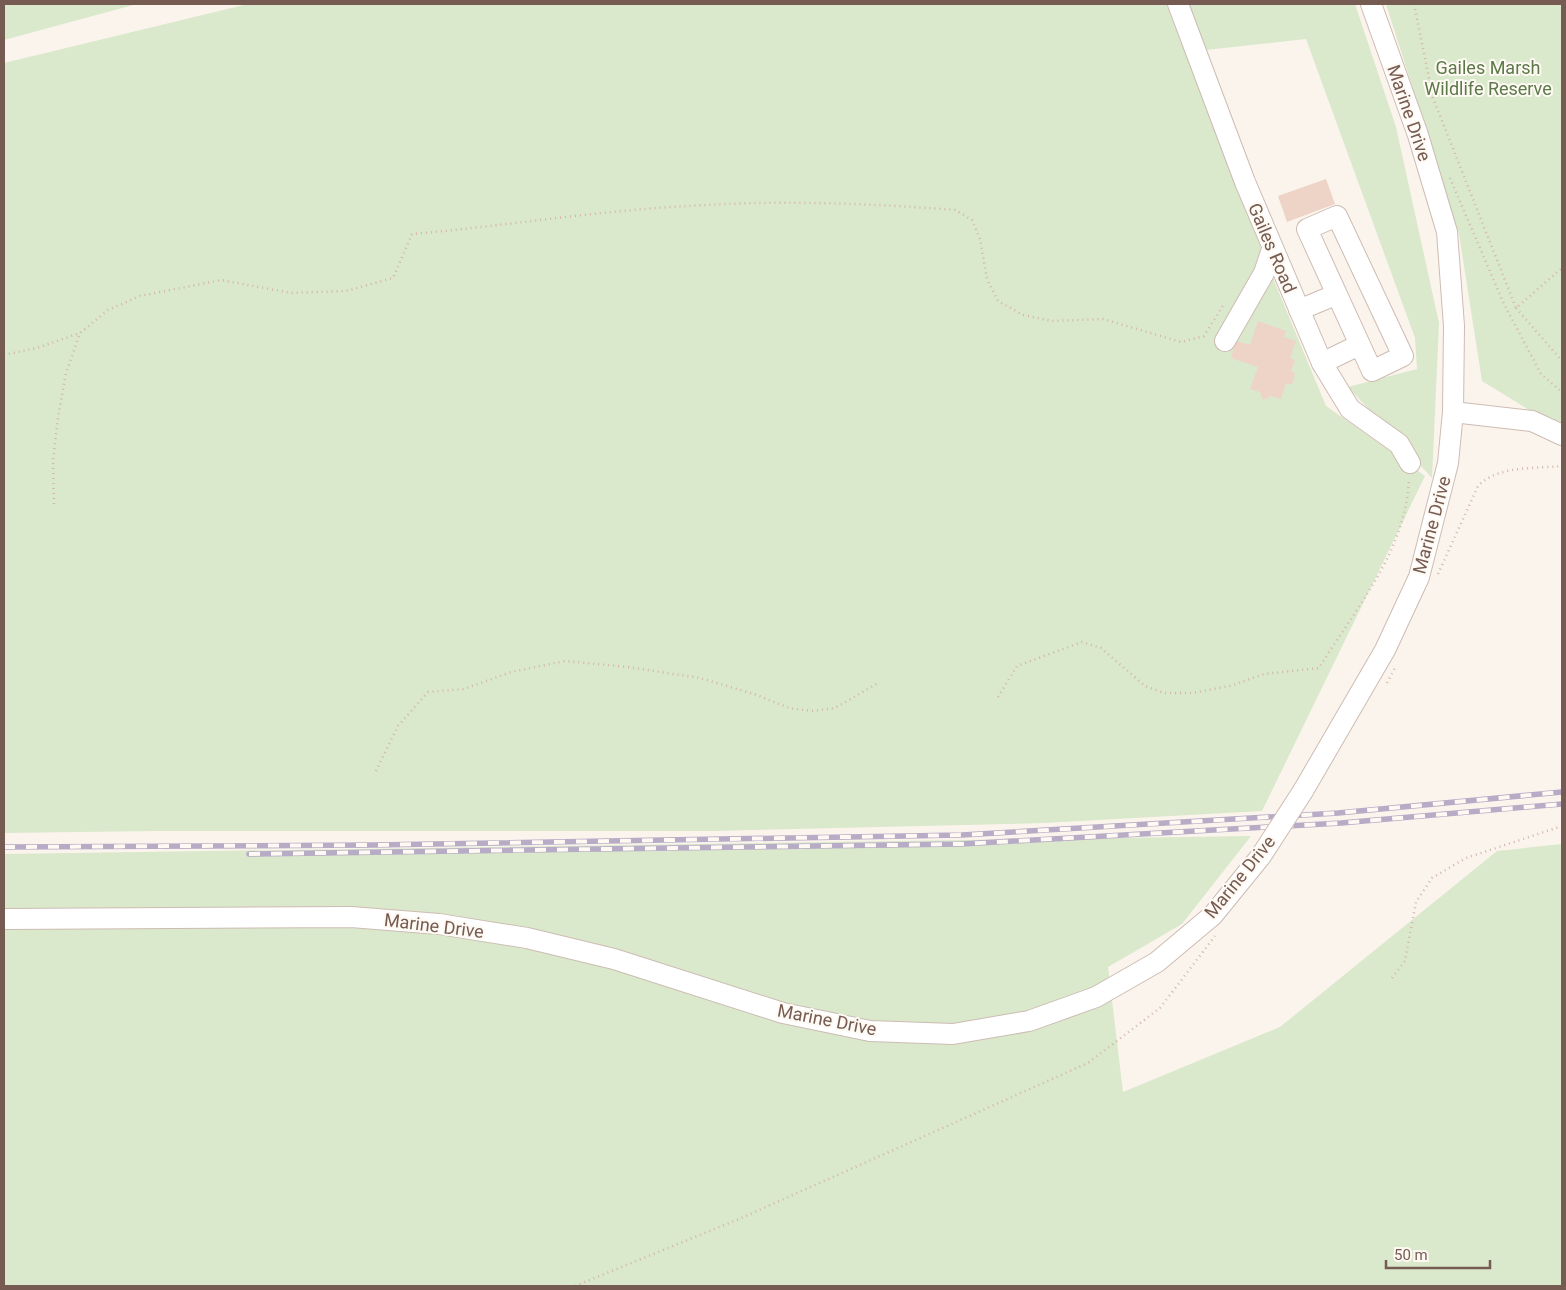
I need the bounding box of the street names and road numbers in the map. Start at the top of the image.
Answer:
street label: Marine Drive [1383,62,1436,164]
street label: Gailes Road [1244,200,1301,296]
street label: Marine Drive [1408,474,1455,576]
street label: Marine Drive [1200,831,1279,922]
street label: Marine Drive [383,909,485,942]
street label: Marine Drive [776,1000,878,1039]

